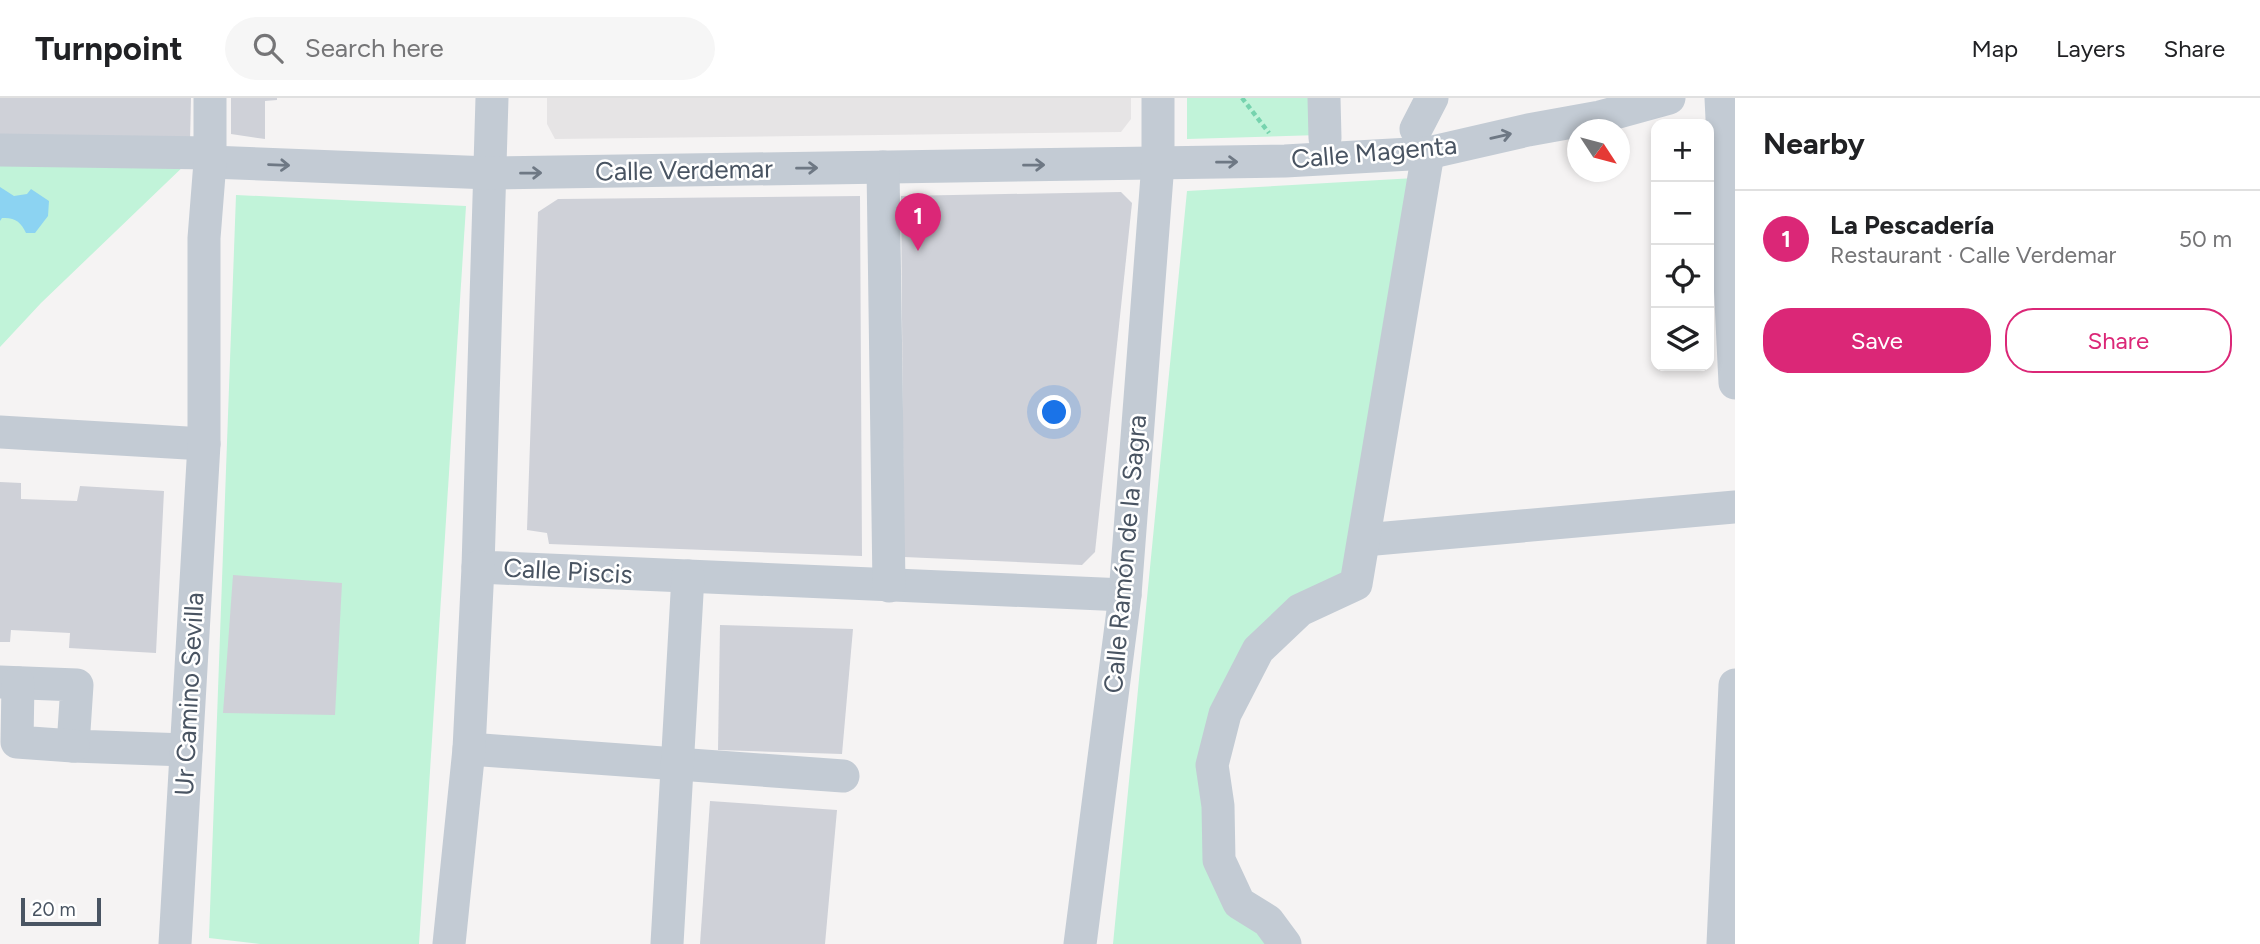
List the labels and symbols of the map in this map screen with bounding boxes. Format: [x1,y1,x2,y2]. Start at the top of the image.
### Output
north arrow [1567,119,1630,182]
street label: Calle Magenta [1290,129,1458,175]
one-way arrow [1489,129,1512,142]
street label: Calle Verdemar [595,152,773,188]
one-way arrow [1215,155,1238,169]
one-way arrow [267,158,290,171]
one-way arrow [1023,158,1046,172]
one-way arrow [795,162,818,175]
one-way arrow [519,166,542,180]
pin: 1 [895,193,941,251]
your location [1037,395,1071,429]
street label: Calle Ramón de la Sagra [1097,413,1153,695]
street label: Calle Piscis [503,552,633,590]
street label: Ur Camino Sevilla [168,591,210,797]
scale bar [21,895,102,927]

